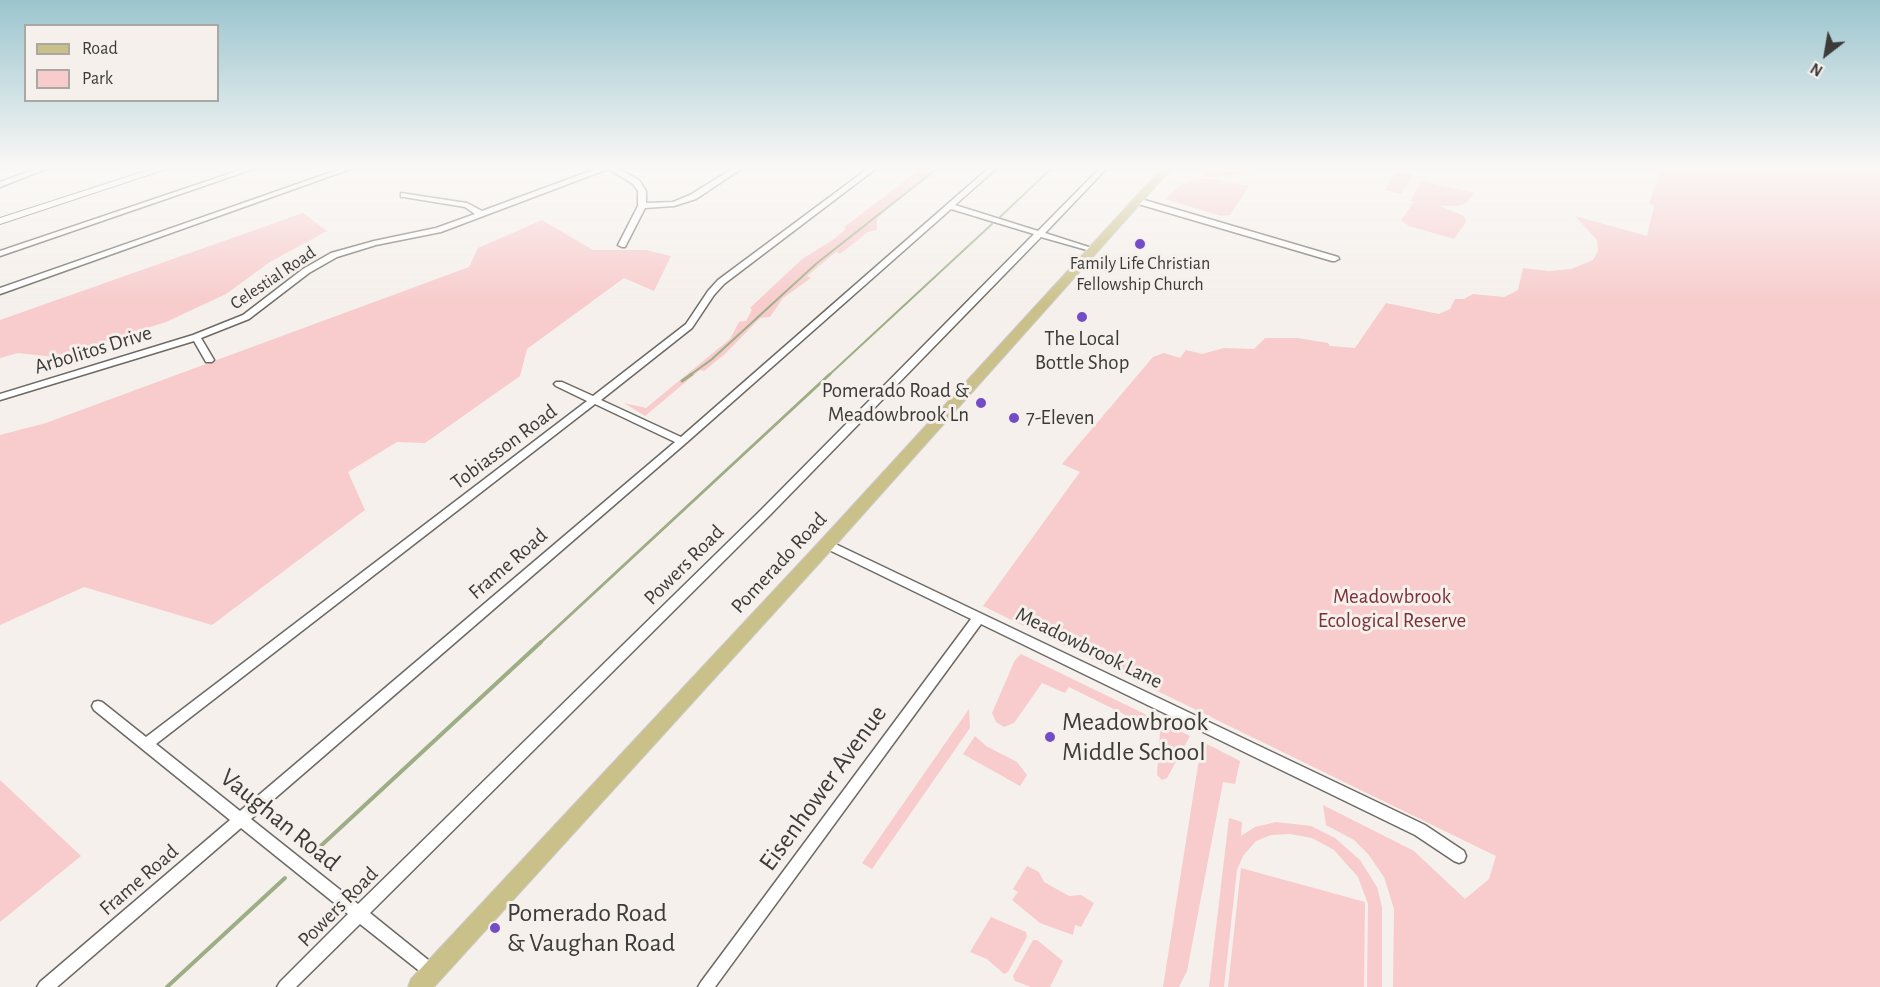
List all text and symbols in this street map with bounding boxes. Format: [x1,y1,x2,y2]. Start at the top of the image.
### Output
legend [24,24,219,102]
north arrow [1796,24,1856,84]
text: Road [82,40,118,58]
text: N [1808,60,1826,79]
text: Park [82,70,113,88]
marker: Family Life Christian Fellowship Church [1133,237,1147,251]
street label: Celestial Road [226,242,320,314]
place label: Family Life Christian Fellowship Church [1070,253,1210,296]
marker: The Local Bottle Shop [1075,310,1089,324]
street label: Arbolitos Drive [31,320,155,380]
place label: The Local Bottle Shop [1035,326,1129,376]
place label: Pomerado Road & Meadowbrook Ln [822,378,969,428]
marker: Pomerado Road & Meadowbrook Ln [974,396,988,410]
street label: Tobiasson Road [446,399,562,495]
place label: 7-Eleven [1026,405,1095,431]
marker: 7-Eleven [1007,411,1021,425]
street label: Pomerado Road [726,507,832,619]
street label: Powers Road [639,520,729,610]
street label: Frame Road [463,523,553,605]
park label: Meadowbrook Ecological Reserve [1318,584,1466,634]
street label: Meadowbrook Lane [1011,602,1167,694]
street label: Eisenhower Avenue [752,699,894,877]
place label: Meadowbrook Middle School [1062,706,1208,768]
marker: Meadowbrook Middle School [1043,730,1057,744]
street label: Vaughan Road [213,762,347,878]
street label: Frame Road [94,839,184,921]
street label: Powers Road [293,862,383,952]
place label: Pomerado Road & Vaughan Road [507,897,675,958]
marker: Pomerado Road & Vaughan Road [488,921,502,935]

